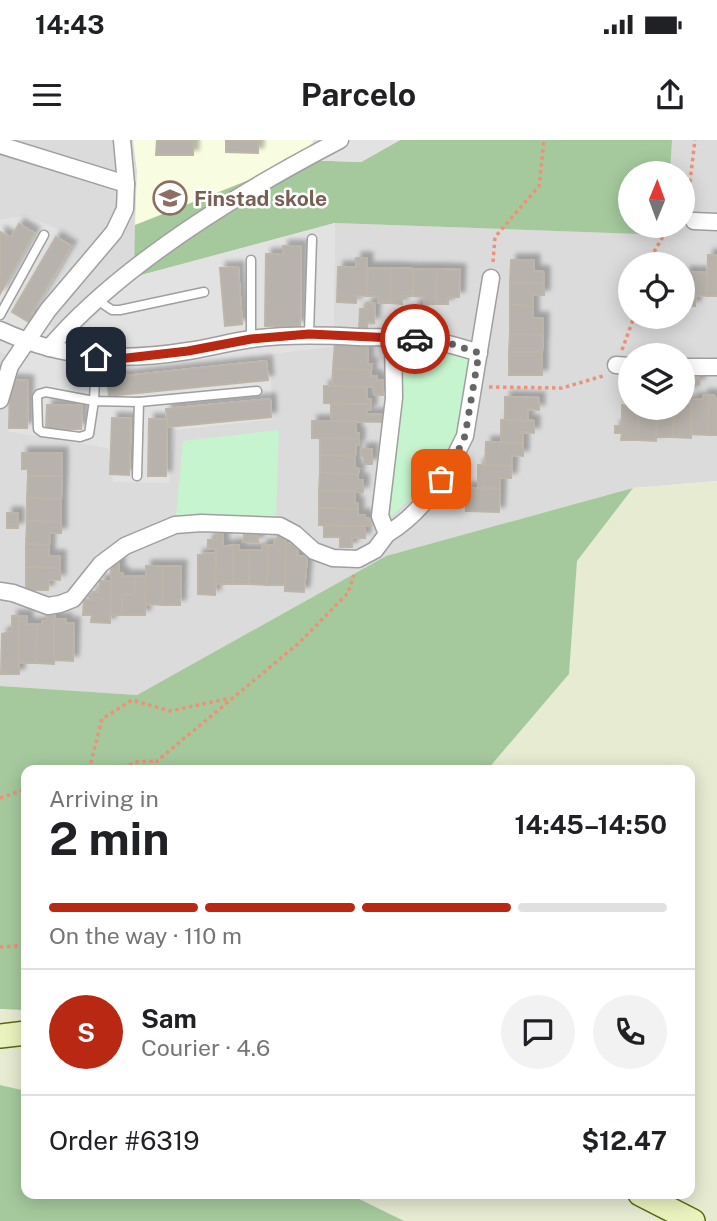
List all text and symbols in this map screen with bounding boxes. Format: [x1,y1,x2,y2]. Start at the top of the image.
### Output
text: 14:43 [35,9,104,40]
icon: menu [28,76,66,114]
text: Parcelo [301,76,416,113]
icon: share [651,76,689,114]
north arrow [618,161,695,238]
map controls [618,161,695,420]
school or university icon: Finstad skole [151,179,189,217]
place label: Finstad skole [194,186,327,211]
button: locate [618,252,695,329]
courier [380,304,450,374]
icon: car [396,320,434,358]
pin [66,327,126,387]
icon: home [77,338,115,376]
button: layers [618,343,695,420]
pin [411,449,471,509]
icon: bag [422,460,460,498]
text: Arriving in [49,785,159,812]
text: 14:45–14:50 [514,809,667,840]
text: 2 min [49,811,169,865]
text: On the way · 110 m [49,922,242,949]
button: chat [501,995,575,1069]
button: phone [593,995,667,1069]
text: Sam [141,1003,197,1034]
text: S [77,1017,95,1048]
text: Courier · 4.6 [141,1034,270,1061]
text: Order #6319 [49,1125,199,1156]
text: $12.47 [581,1125,667,1156]

